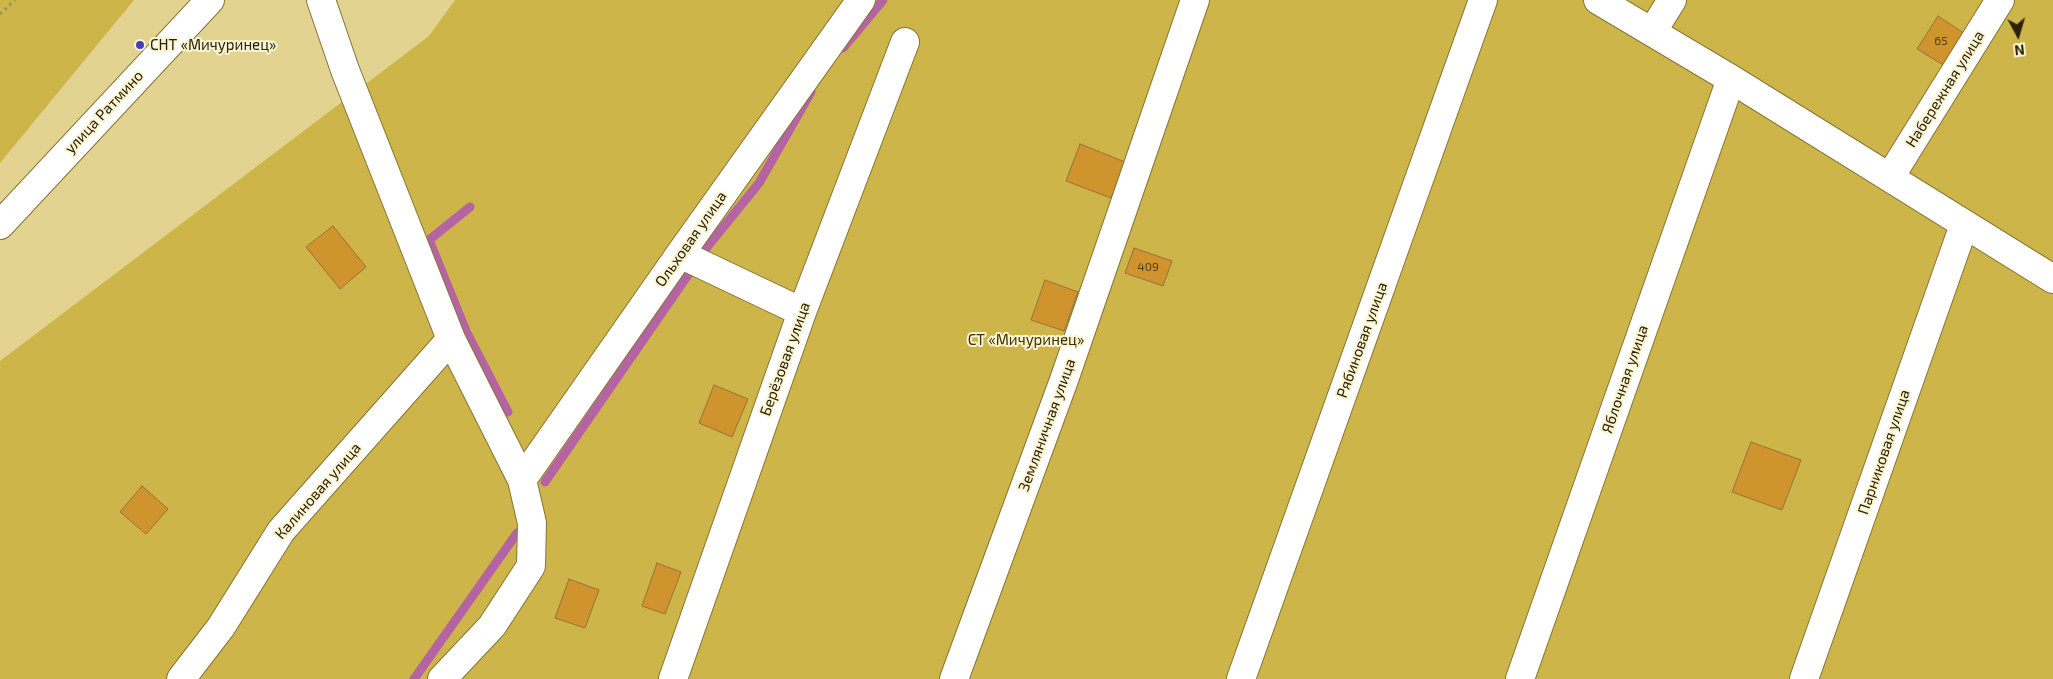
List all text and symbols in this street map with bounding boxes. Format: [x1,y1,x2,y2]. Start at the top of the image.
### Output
north arrow [1993,10,2043,60]
street label: Набережная улица [1902,27,1988,151]
house number: 65 [1934,34,1948,48]
place label: СНТ «Мичуринец» [150,36,276,54]
marker: СНТ «Мичуринец» [134,39,146,51]
text: N [2014,41,2026,59]
street label: улица Ратмино [61,67,147,157]
street label: Ольховая улица [651,188,731,290]
house number: 409 [1137,260,1159,274]
street label: Рябиновая улица [1333,280,1391,400]
street label: Берёзовая улица [756,300,814,418]
street label: Яблочная улица [1598,323,1652,435]
park label: СТ «Мичуринец» [968,331,1084,349]
street label: Земляничная улица [1015,356,1079,494]
street label: Парниковая улица [1854,387,1914,517]
street label: Калиновая улица [271,439,365,543]

